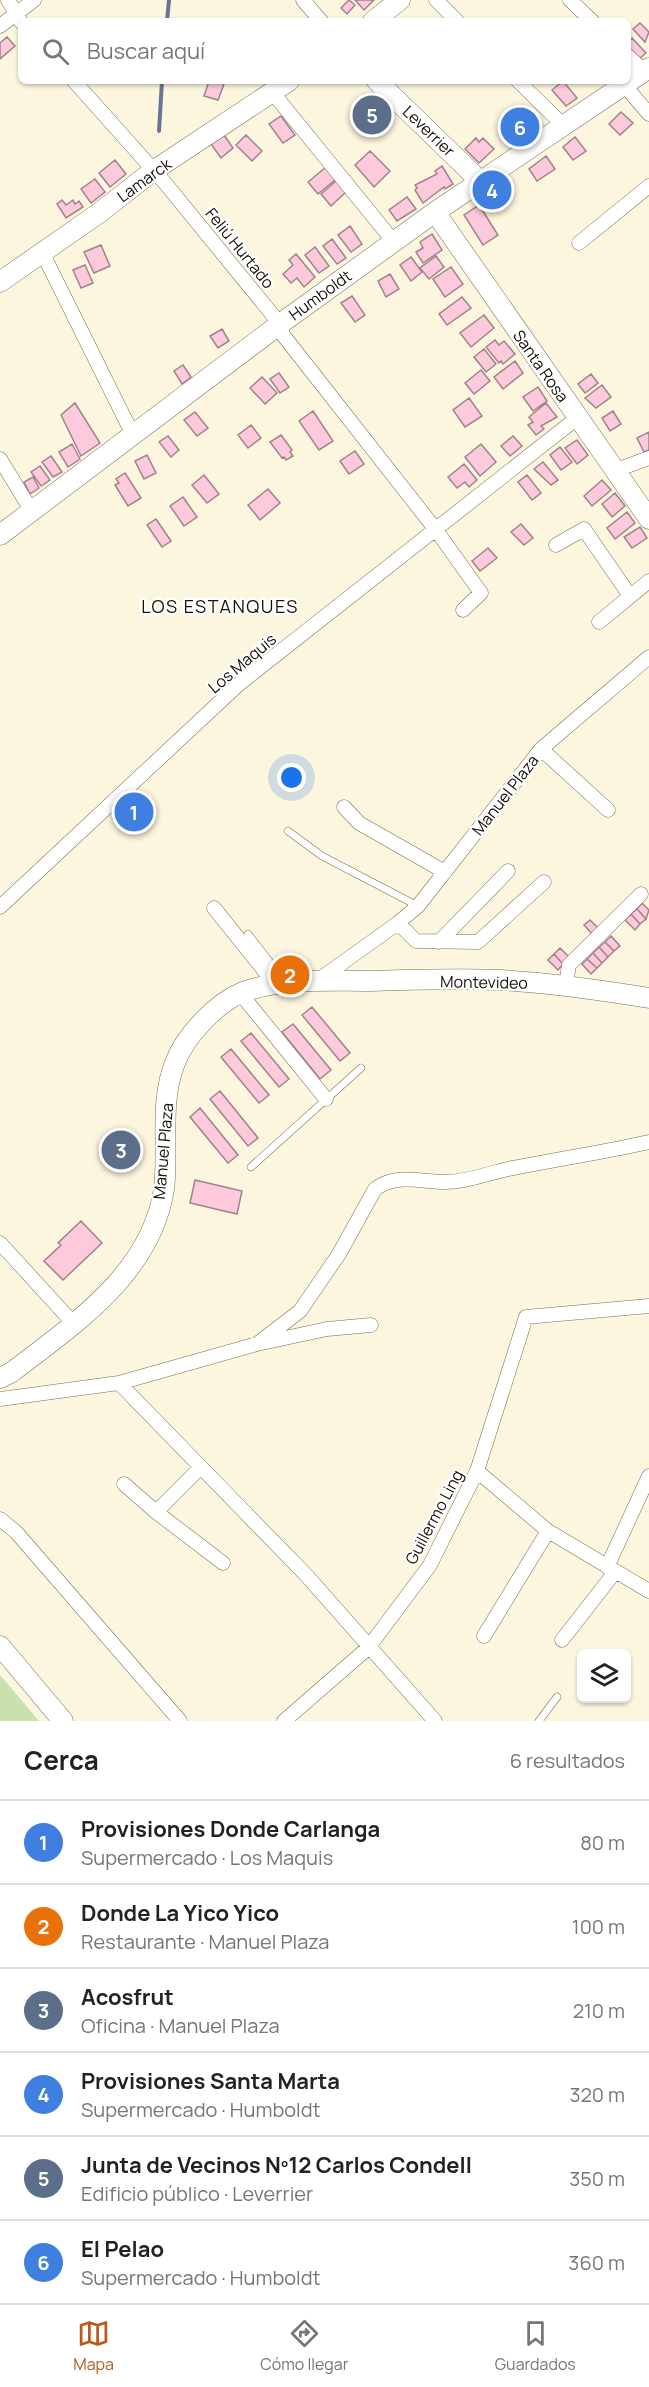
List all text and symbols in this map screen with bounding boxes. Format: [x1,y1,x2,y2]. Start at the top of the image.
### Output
search box [18,18,631,84]
icon: search [39,35,72,68]
text: Buscar aquí [87,36,205,66]
pin: 5 [352,92,392,138]
street label: Leverrier [398,101,460,162]
pin: 6 [500,104,540,150]
street label: Lamarck [112,152,176,207]
pin: 4 [472,168,512,213]
street label: Feliú Hurtado [201,203,279,293]
street label: Humboldt [284,265,356,325]
street label: Santa Rosa [508,325,574,407]
district label: LOS ESTANQUES [141,594,299,618]
street label: Los Maquis [203,628,281,698]
street label: Manuel Plaza [467,750,543,840]
your location [277,763,306,792]
pin: 1 [114,790,154,834]
pin: 2 [270,952,310,998]
street label: Montevideo [440,970,528,994]
street label: Manuel Plaza [148,1102,178,1200]
pin: 3 [102,1128,140,1172]
street label: Guillermo Ling [400,1466,468,1568]
map controls [577,1649,631,1703]
button: layers [577,1649,631,1703]
text: Cerca [24,1742,99,1778]
text: 6 resultados [510,1747,625,1774]
text: Provisiones Donde Carlanga [81,1814,380,1844]
text: 1 [39,1829,48,1856]
text: 80 m [580,1829,625,1856]
text: Supermercado · Los Maquis [81,1844,333,1871]
text: Donde La Yico Yico [81,1898,279,1928]
text: 2 [38,1913,49,1940]
text: 100 m [572,1913,625,1940]
text: Restaurante · Manuel Plaza [81,1928,329,1955]
text: Acosfrut [81,1982,174,2012]
text: 3 [38,1997,49,2024]
text: 210 m [573,1997,625,2024]
text: Oficina · Manuel Plaza [81,2012,280,2039]
text: Provisiones Santa Marta [81,2066,340,2096]
text: 4 [37,2081,50,2108]
text: 320 m [569,2081,625,2108]
text: Supermercado · Humboldt [81,2096,321,2123]
text: Junta de Vecinos Nº12 Carlos Condell [81,2150,472,2180]
text: 5 [38,2165,49,2192]
text: 350 m [569,2165,625,2192]
text: Edificio público · Leverrier [81,2180,313,2207]
text: El Pelao [81,2234,164,2264]
text: 6 [37,2249,50,2276]
text: 360 m [568,2249,625,2276]
text: Supermercado · Humboldt [81,2264,321,2291]
tab: Mapa [73,2317,114,2375]
tab: Cómo llegar [260,2317,348,2375]
tab: Guardados [495,2317,576,2375]

